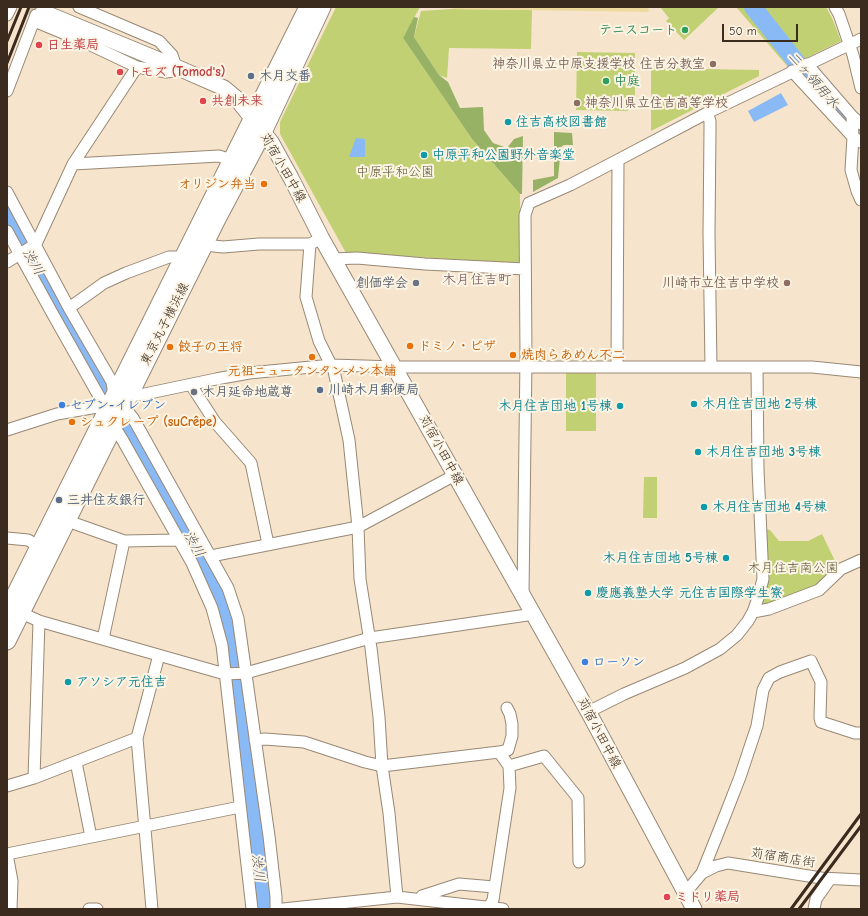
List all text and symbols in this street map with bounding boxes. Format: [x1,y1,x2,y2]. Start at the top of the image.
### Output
scale bar [724,16,800,42]
place label: テニスコート [599,22,677,38]
text: 50 m [729,24,757,38]
marker: テニスコート [680,25,690,35]
place label: 日生薬局 [47,37,99,53]
marker: 日生薬局 [34,40,44,50]
water label: 二ヶ領用水 [784,48,842,112]
place label: 神奈川県立中原支援学校 住吉分教室 [492,56,705,72]
marker: 神奈川県立中原支援学校 住吉分教室 [708,59,718,69]
place label: トモズ (Tomod's) [128,64,225,80]
marker: トモズ (Tomod's) [115,67,125,77]
place label: 木月交番 [259,68,311,84]
marker: 木月交番 [246,71,256,81]
place label: 中庭 [614,73,640,89]
marker: 中庭 [601,76,611,86]
place label: 共創未来 [211,93,263,109]
place label: 神奈川県立住吉高等学校 [585,95,728,111]
marker: 共創未来 [198,96,208,106]
marker: 神奈川県立住吉高等学校 [572,98,582,108]
place label: 住吉高校図書館 [516,114,607,130]
marker: 住吉高校図書館 [503,117,513,127]
street label: 苅宿小田中線 [257,130,309,206]
place label: 中原平和公園野外音楽堂 [432,147,575,163]
marker: 中原平和公園野外音楽堂 [419,150,429,160]
park label: 中原平和公園 [356,164,434,180]
place label: オリジン弁当 [178,176,256,192]
marker: オリジン弁当 [259,179,269,189]
water label: 渋川 [19,246,47,278]
district label: 木月住吉町 [442,272,512,288]
place label: 創価学会 [356,275,408,291]
place label: 川崎市立住吉中学校 [662,275,779,291]
marker: 創価学会 [411,278,421,288]
marker: 川崎市立住吉中学校 [782,278,792,288]
street label: 東京丸子横浜線 [137,280,193,368]
place label: ドミノ・ピザ [418,338,496,354]
place label: 餃子の王将 [178,339,243,355]
marker: ドミノ・ピザ [405,341,415,351]
marker: 餃子の王将 [165,342,175,352]
place label: 焼肉らあめん不二 [521,347,625,363]
marker: 焼肉らあめん不二 [508,350,518,360]
marker: 元祖ニュータンタンメン本舗 [307,352,317,362]
place label: 元祖ニュータンタンメン本舗 [228,363,396,379]
place label: 川崎木月郵便局 [328,382,419,398]
place label: 木月延命地蔵尊 [202,384,293,400]
marker: 川崎木月郵便局 [315,385,325,395]
marker: 木月延命地蔵尊 [189,387,199,397]
place label: 木月住吉団地 2号棟 [702,396,817,412]
place label: セブン-イレブン [70,397,166,413]
place label: 木月住吉団地 1号棟 [498,398,612,414]
marker: 木月住吉団地 2号棟 [689,399,699,409]
marker: セブン-イレブン [57,400,67,410]
marker: 木月住吉団地 1号棟 [615,401,625,411]
street label: 苅宿小田中線 [415,412,467,488]
place label: シュクレープ (suCrêpe) [80,414,217,430]
marker: シュクレープ (suCrêpe) [67,417,77,427]
place label: 木月住吉団地 3号棟 [706,444,821,460]
marker: 木月住吉団地 3号棟 [693,447,703,457]
place label: 三井住友銀行 [67,492,145,508]
marker: 三井住友銀行 [54,495,64,505]
place label: 木月住吉団地 4号棟 [712,499,827,515]
marker: 木月住吉団地 4号棟 [699,502,709,512]
water label: 渋川 [180,528,208,560]
place label: 木月住吉団地 5号棟 [602,550,718,566]
marker: 木月住吉団地 5号棟 [721,553,731,563]
park label: 木月住吉南公園 [748,560,838,576]
place label: 慶應義塾大学 元住吉国際学生寮 [596,585,783,601]
marker: 慶應義塾大学 元住吉国際学生寮 [583,588,593,598]
place label: ローソン [593,654,645,670]
marker: ローソン [580,657,590,667]
place label: アソシア元住吉 [76,674,167,690]
marker: アソシア元住吉 [63,677,73,687]
street label: 苅宿小田中線 [574,695,624,771]
street label: 苅宿商店街 [750,845,816,871]
water label: 渋川 [248,853,268,883]
place label: ミドリ薬局 [675,889,740,905]
marker: ミドリ薬局 [662,892,672,902]

